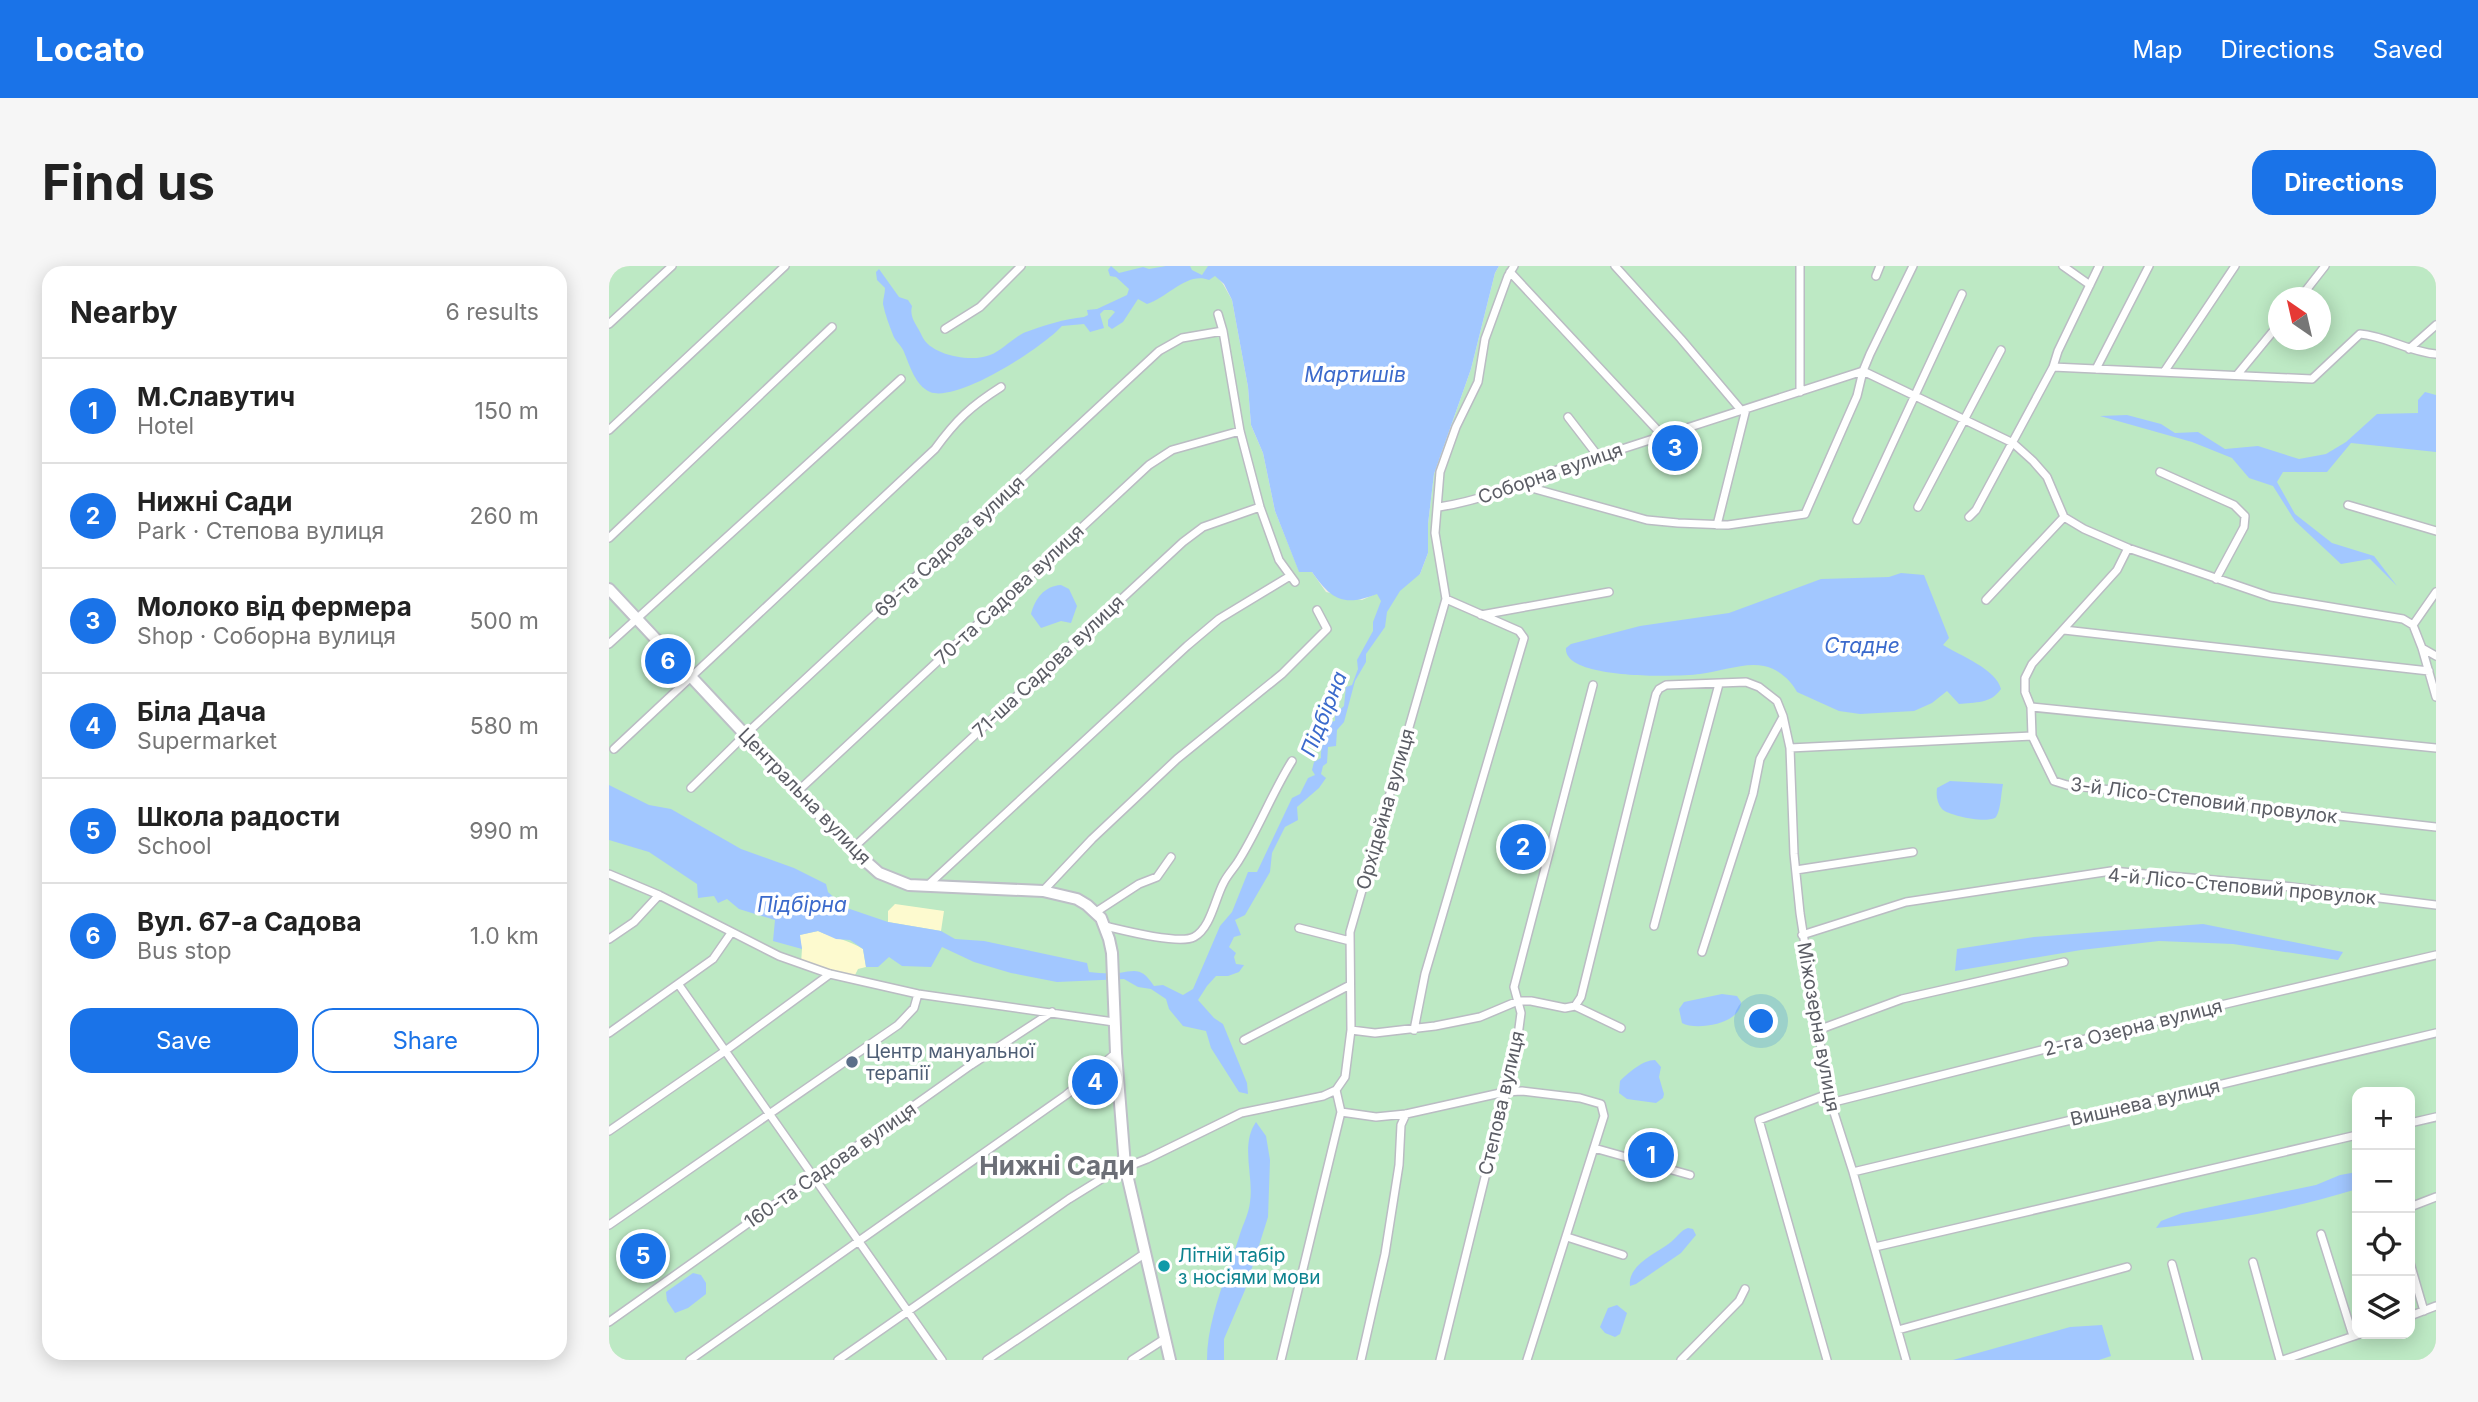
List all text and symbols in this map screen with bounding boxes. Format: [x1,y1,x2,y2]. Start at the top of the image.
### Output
text: Locato [35,29,145,69]
text: Map [2133,35,2182,64]
text: Directions [2220,35,2335,64]
text: Saved [2373,35,2443,64]
button: Directions [2252,150,2436,215]
text: Find us [42,153,215,212]
north arrow [2268,287,2331,350]
text: Nearby [70,294,178,330]
text: 6 results [445,298,539,326]
water label: Мартишів [1304,362,1406,387]
text: М.Славутич [137,381,295,412]
text: 1 [88,397,98,425]
text: 150 m [475,397,539,425]
text: Hotel [137,412,194,440]
pin: 3 [1652,422,1698,474]
street label: Соборна вулиця [1475,438,1625,509]
street label: 69-та Садова вулиця [870,471,1029,622]
text: Нижні Сади [137,486,292,517]
text: 2 [86,502,100,530]
text: 260 m [470,502,539,530]
text: Park · Степова вулиця [137,517,384,545]
street label: 70-та Садова вулиця [930,519,1089,669]
street label: 71-ша Садова вулиця [968,590,1129,742]
text: Молоко від фермера [137,591,412,622]
text: 3 [86,607,100,635]
text: 500 m [469,607,539,635]
text: Shop · Соборна вулиця [137,622,396,650]
water label: Стадне [1824,633,1900,658]
pin: 6 [645,635,691,687]
water label: Підбірна [1295,667,1352,760]
text: Біла Дача [137,696,266,727]
text: 4 [85,712,101,740]
text: 580 m [470,712,539,740]
street label: Центральна вулиця [733,723,876,869]
street label: Орхідейна вулиця [1351,726,1420,892]
text: Supermarket [137,727,277,755]
street label: 3-й Лісо-Степовий провулок [2069,773,2339,828]
text: Школа радости [137,801,340,832]
text: 5 [86,817,100,845]
text: 990 m [469,817,539,845]
pin: 2 [1500,821,1546,873]
text: School [137,832,212,860]
street label: 4-й Лісо-Степовий провулок [2107,863,2378,910]
water label: Підбірна [757,892,847,917]
text: Вул. 67-а Садова [137,906,362,937]
text: 6 [86,922,100,950]
text: 1.0 km [470,922,539,950]
text: Bus stop [137,937,232,965]
street label: Міжозерна вулиця [1792,940,1845,1114]
street label: 2-га Озерна вулиця [2042,994,2225,1061]
your location [1744,1004,1778,1038]
button: Save [70,1008,298,1073]
button: Share [312,1008,539,1073]
street label: Степова вулиця [1474,1029,1529,1178]
place label: Центр мануальної терапії [866,1040,1036,1085]
marker: Центр мануальної терапії [844,1054,860,1070]
pin: 4 [1072,1056,1118,1108]
street label: Вишнева вулиця [2068,1074,2222,1131]
map controls [2352,1087,2415,1339]
button: + [2352,1087,2415,1150]
street label: 160-та Садова вулиця [740,1097,921,1233]
pin: 1 [1628,1129,1674,1181]
district label: Нижні Сади [979,1150,1135,1181]
button: − [2352,1150,2415,1213]
button: locate [2352,1213,2415,1276]
pin: 5 [620,1230,666,1282]
place label: Літній табір з носіями мови [1178,1244,1321,1289]
marker: Літній табір з носіями мови [1156,1258,1172,1274]
button: layers [2352,1276,2415,1339]

